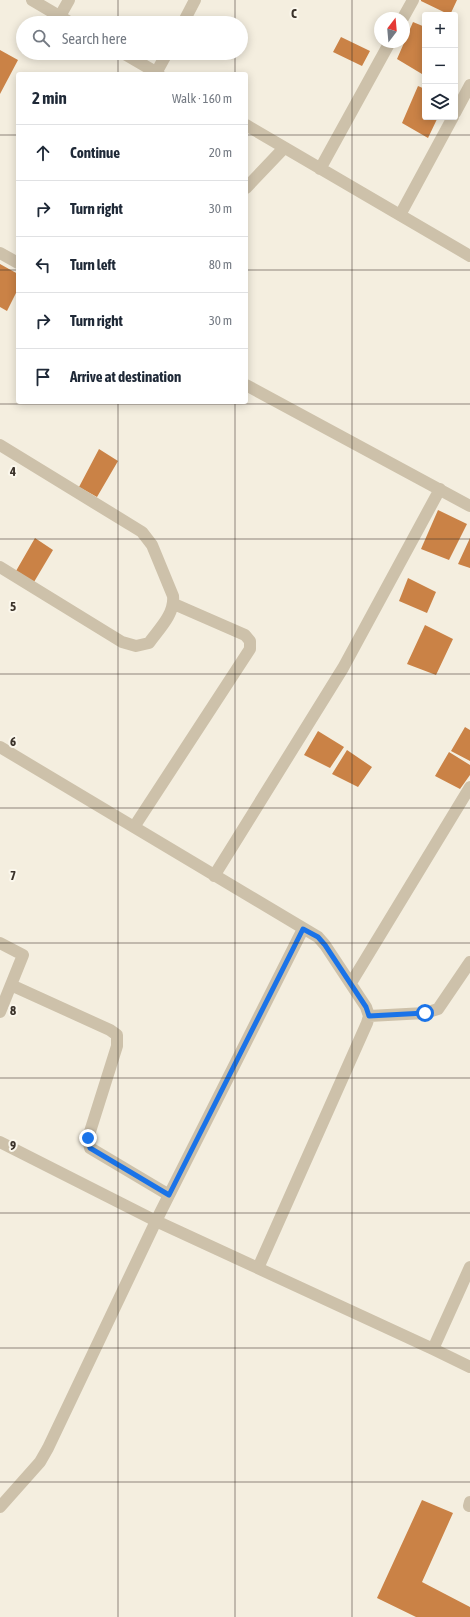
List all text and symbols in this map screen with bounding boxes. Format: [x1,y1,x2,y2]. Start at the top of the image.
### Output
text: C [291,6,297,21]
north arrow [374,12,410,48]
map controls [422,12,458,120]
button: + [422,12,458,48]
search box [16,16,248,60]
icon: search [30,27,52,49]
text: Search here [62,30,127,47]
button: − [422,48,458,84]
button: layers [422,84,458,120]
text: 2 min [32,88,67,108]
text: Walk · 160 m [172,91,232,106]
icon: ahead [32,142,54,164]
text: Continue [70,144,120,161]
text: 20 m [209,145,232,160]
icon: right [32,198,54,220]
text: Turn right [70,200,123,217]
text: 30 m [209,201,232,216]
icon: left [32,254,54,276]
text: Turn left [70,256,116,273]
text: 80 m [209,257,232,272]
icon: right [32,310,54,332]
text: Turn right [70,312,123,329]
text: 30 m [209,313,232,328]
icon: arrive [32,366,54,388]
text: Arrive at destination [70,368,181,385]
text: 4 [9,464,16,479]
text: 5 [10,599,16,614]
text: 6 [10,734,16,749]
text: 7 [10,868,16,883]
text: 8 [10,1003,16,1018]
route start [416,1004,434,1022]
route end [79,1129,97,1147]
text: 9 [10,1138,16,1153]

